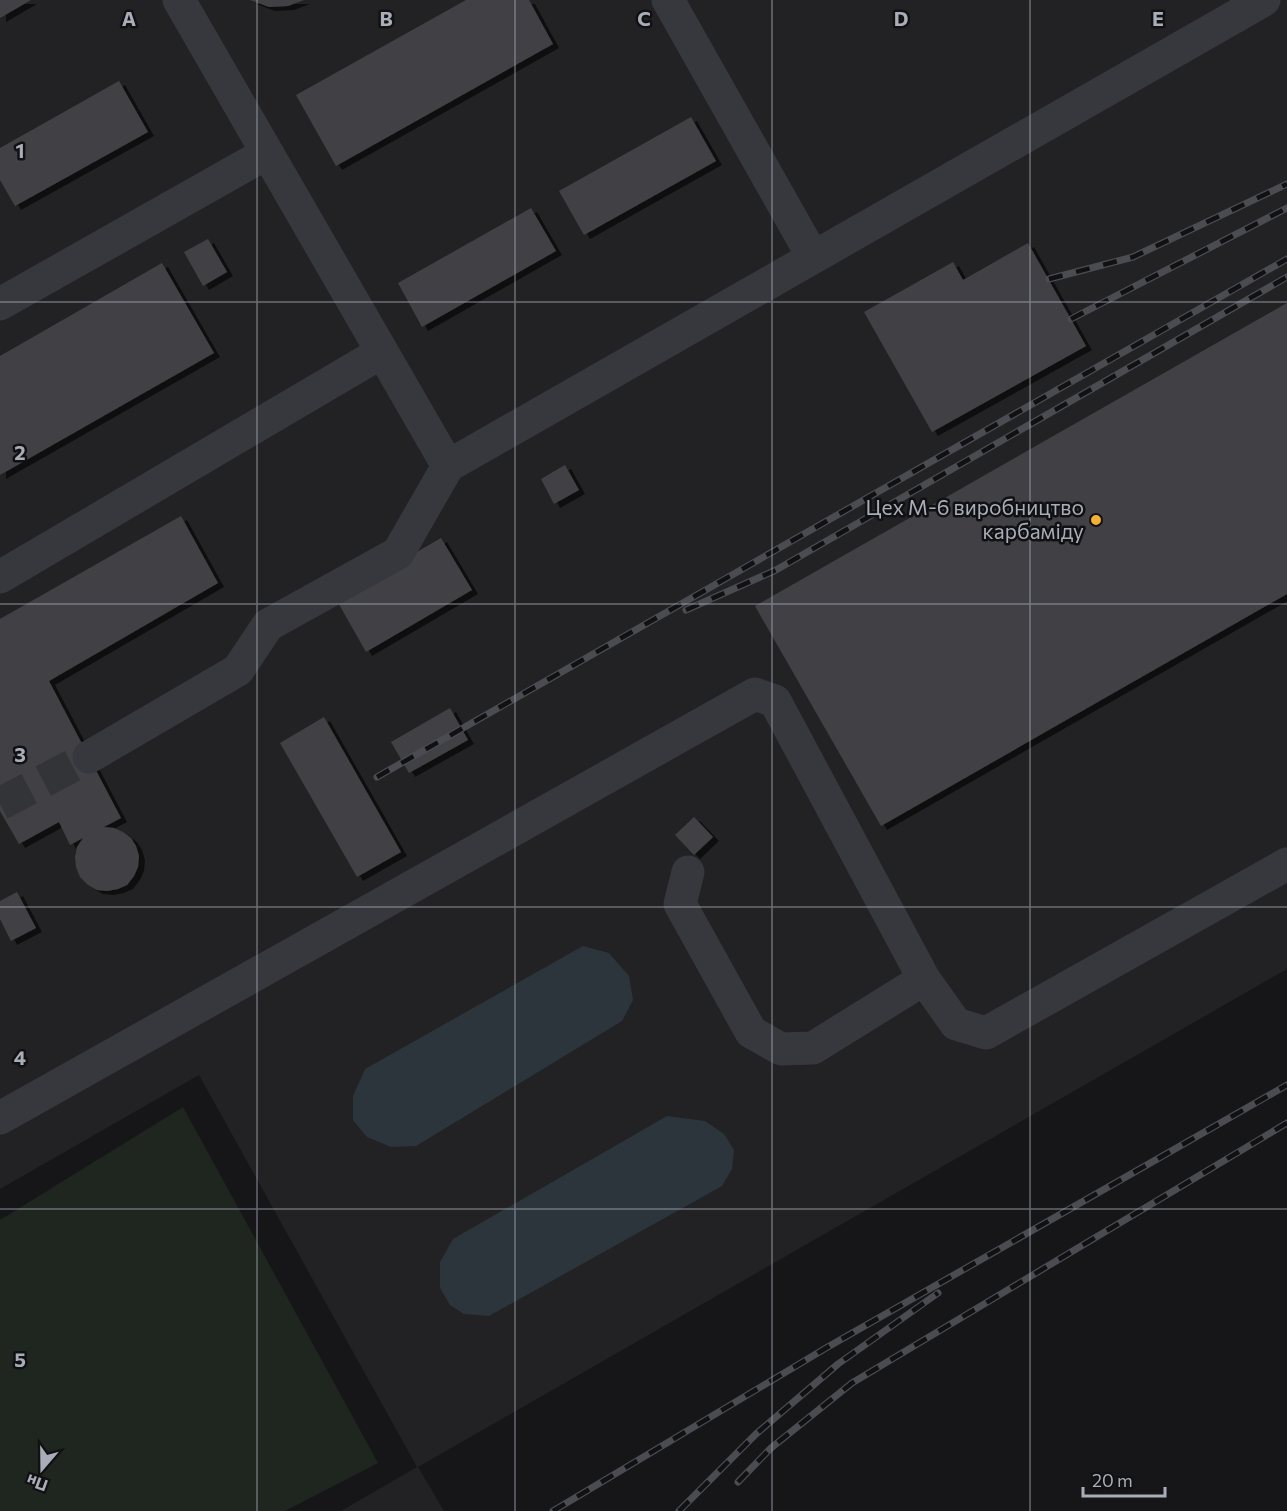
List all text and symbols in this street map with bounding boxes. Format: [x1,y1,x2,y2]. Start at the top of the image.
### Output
text: A [122,6,136,30]
text: B [379,6,393,30]
text: C [637,6,651,30]
text: D [894,6,908,30]
text: E [1152,6,1164,30]
text: 1 [15,138,25,162]
text: 2 [14,440,26,464]
place label: Цех М-6 виробництво карбаміду [866,494,1084,543]
marker: Цех М-6 виробництво карбаміду [1089,513,1103,527]
text: 3 [14,742,26,766]
text: 4 [14,1045,26,1069]
text: 5 [14,1347,26,1371]
north arrow [12,1439,72,1499]
scale bar [1083,1460,1166,1498]
text: 20 m [1092,1469,1133,1491]
text: Пн [23,1471,50,1496]

